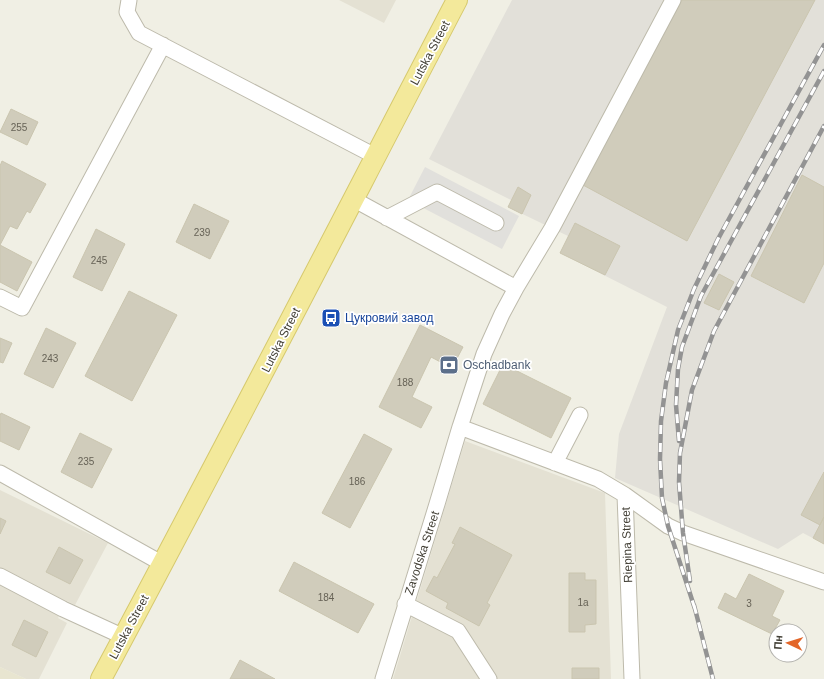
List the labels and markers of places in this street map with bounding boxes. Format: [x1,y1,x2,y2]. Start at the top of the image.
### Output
bus stop icon: Цукровий завод [320,307,342,329]
place label: Цукровий завод [345,311,433,325]
bank icon: Oschadbank [438,354,460,376]
place label: Oschadbank [463,358,531,372]

